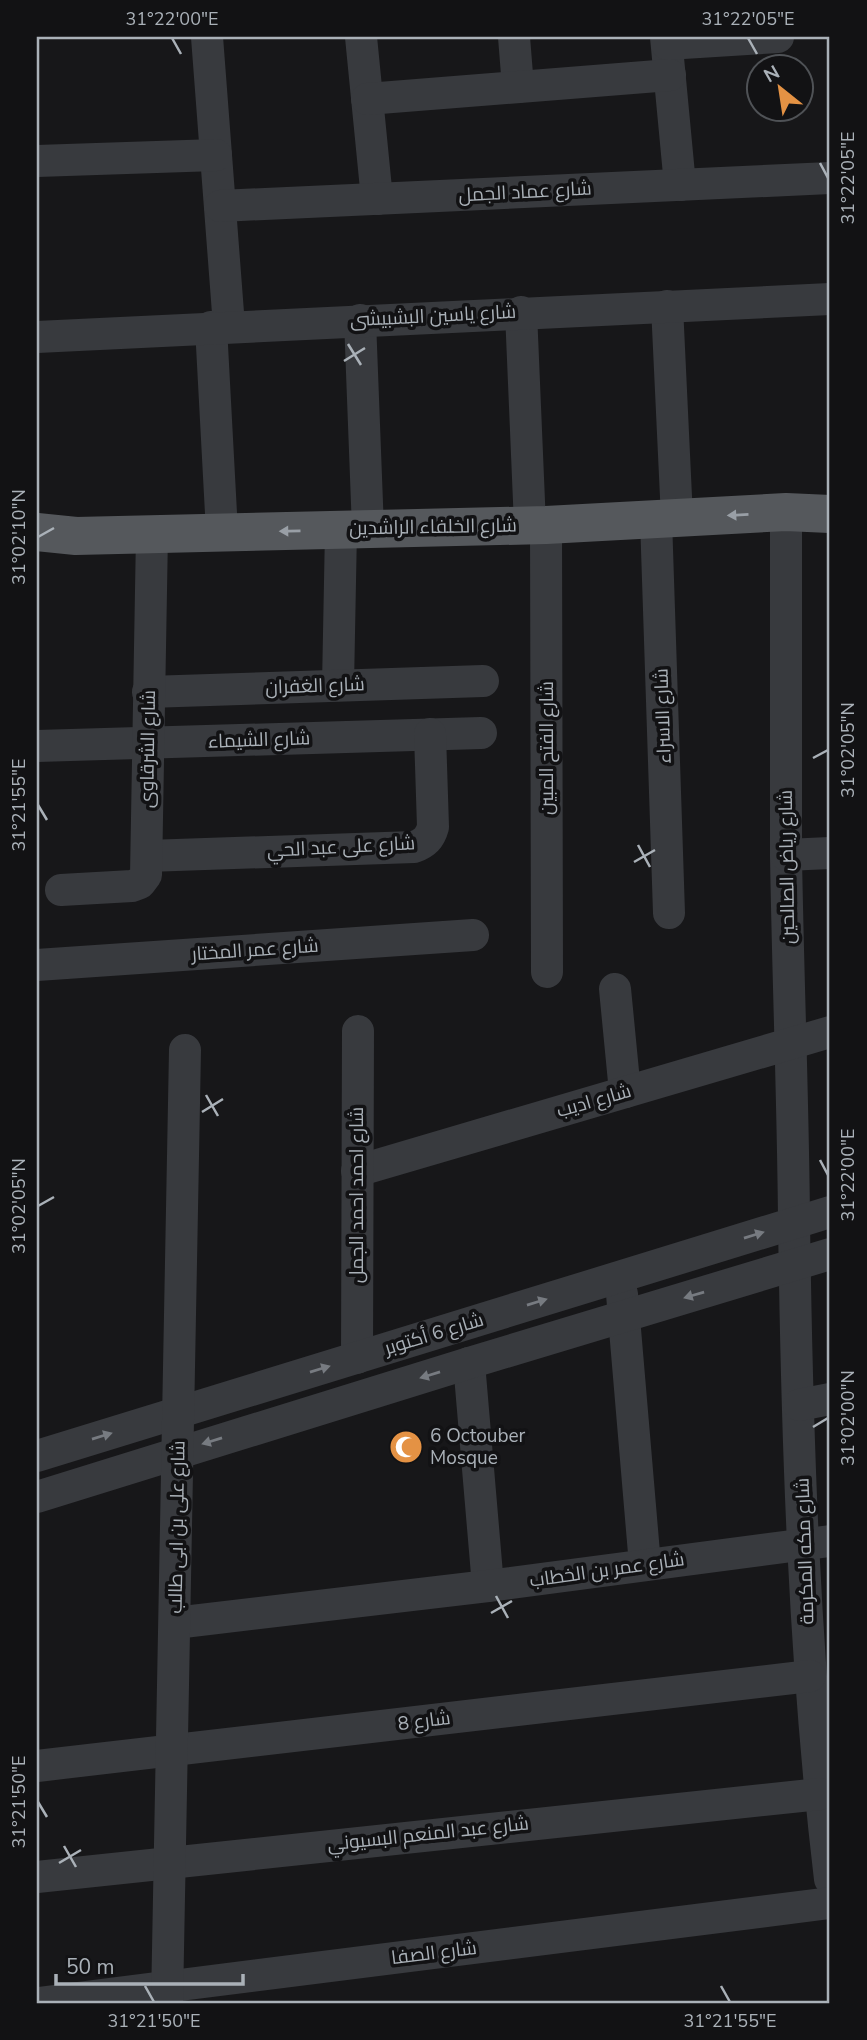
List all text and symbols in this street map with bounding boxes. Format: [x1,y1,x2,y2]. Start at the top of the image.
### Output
text: 31°22'00"E [126,7,219,31]
text: 31°22'05"E [702,7,795,31]
north arrow [744,52,814,122]
text: N [759,59,785,89]
text: 31°22'05"E [836,132,860,225]
street label: شارع عماد الجمل [458,176,592,208]
street label: شارع ياسين البشبيشى [349,299,517,333]
text: 31°02'10"N [7,489,31,585]
one-way arrow [726,510,748,521]
street label: شارع الخلفاء الراشدين [349,513,517,541]
one-way arrow [279,525,301,536]
street label: شارع الاسراء [648,668,678,764]
street label: شارع الغفران [265,671,365,701]
street label: شارع الفتح المبين [534,681,560,815]
street label: شارع الشرقاوى [134,690,162,808]
text: 31°02'05"N [836,702,860,798]
street label: شارع الشيماء [207,725,311,755]
text: 31°21'55"E [7,759,31,852]
street label: شارع رياض الصالحين [773,790,801,944]
street label: شارع على عبد الحي [266,830,416,865]
street label: شارع عمر المختار [190,933,319,967]
street label: شارع اديب [554,1078,634,1124]
street label: شارع احمد احمد الجمل [344,1107,370,1283]
text: 31°22'00"E [836,1129,860,1222]
text: 31°02'05"N [7,1158,31,1254]
one-way arrow [744,1229,765,1239]
one-way arrow [684,1290,705,1300]
one-way arrow [527,1297,548,1307]
street label: شارع 6 أكتوبر [380,1307,487,1362]
one-way arrow [309,1364,330,1374]
one-way arrow [419,1370,440,1380]
text: 31°02'00"N [836,1370,860,1466]
place label: 6 Octouber Mosque [430,1423,526,1471]
mosque icon: 6 Octouber Mosque [387,1428,425,1466]
one-way arrow [92,1430,113,1440]
one-way arrow [201,1437,222,1447]
street label: شارع على بن ابى طالب [162,1440,192,1614]
street label: شارع مكه المكرمة [789,1477,821,1625]
street label: شارع عمر بن الخطاب [528,1546,686,1594]
street label: شارع 8 [396,1705,452,1737]
text: 31°21'50"E [7,1756,31,1849]
street label: شارع عبد المنعم البسيوني [326,1810,530,1859]
street label: شارع الصفا [390,1935,478,1971]
scale bar [56,1942,243,1986]
text: 50 m [66,1953,115,1981]
text: 31°21'50"E [108,2009,201,2033]
text: 31°21'55"E [684,2009,777,2033]

